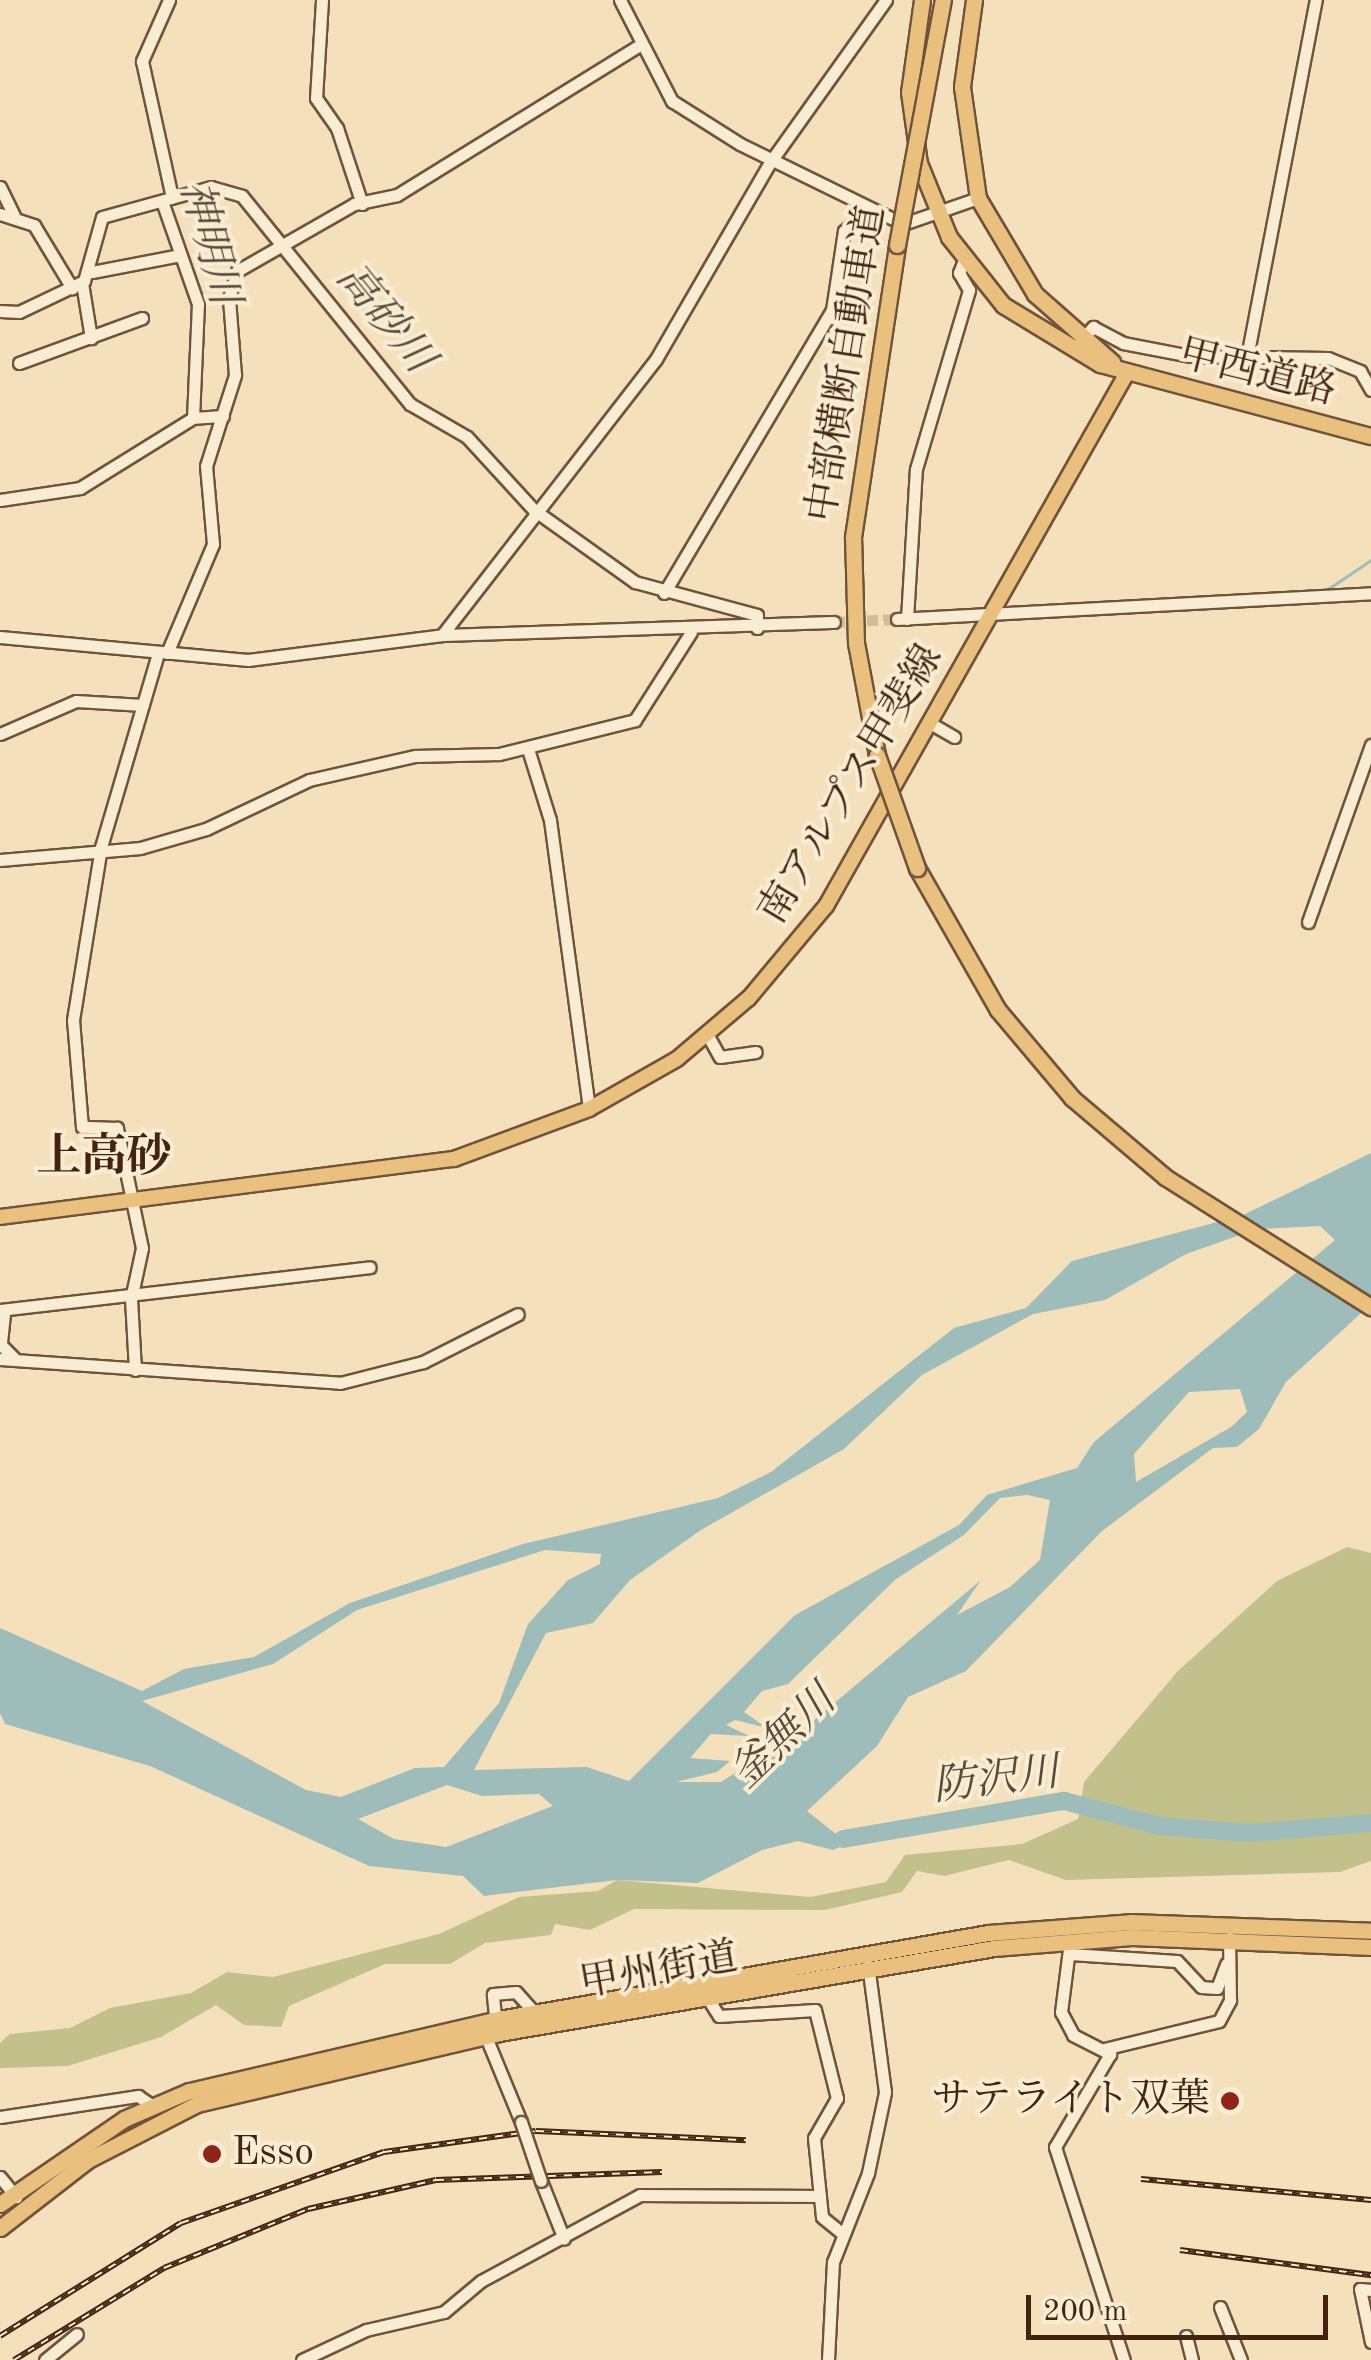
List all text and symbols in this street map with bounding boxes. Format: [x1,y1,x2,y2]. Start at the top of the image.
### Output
water label: 神明川 [167,176,249,310]
street label: 中部横断自動車道 [799,202,897,526]
water label: 高砂川 [325,254,443,384]
street label: 甲西道路 [1174,331,1340,417]
street label: 南アルプス甲斐線 [749,635,955,935]
district label: 上高砂 [37,1132,171,1186]
water label: 釜無川 [721,1676,847,1800]
water label: 防沢川 [930,1748,1062,1814]
street label: 甲州街道 [576,1934,742,2010]
place label: サテライト双葉 [930,2077,1210,2125]
marker: サテライト双葉 [1219,2090,1241,2112]
place label: Esso [232,2130,314,2178]
marker: Esso [201,2143,223,2165]
scale bar [1031,2275,1334,2337]
text: 200 m [1043,2297,1127,2327]

